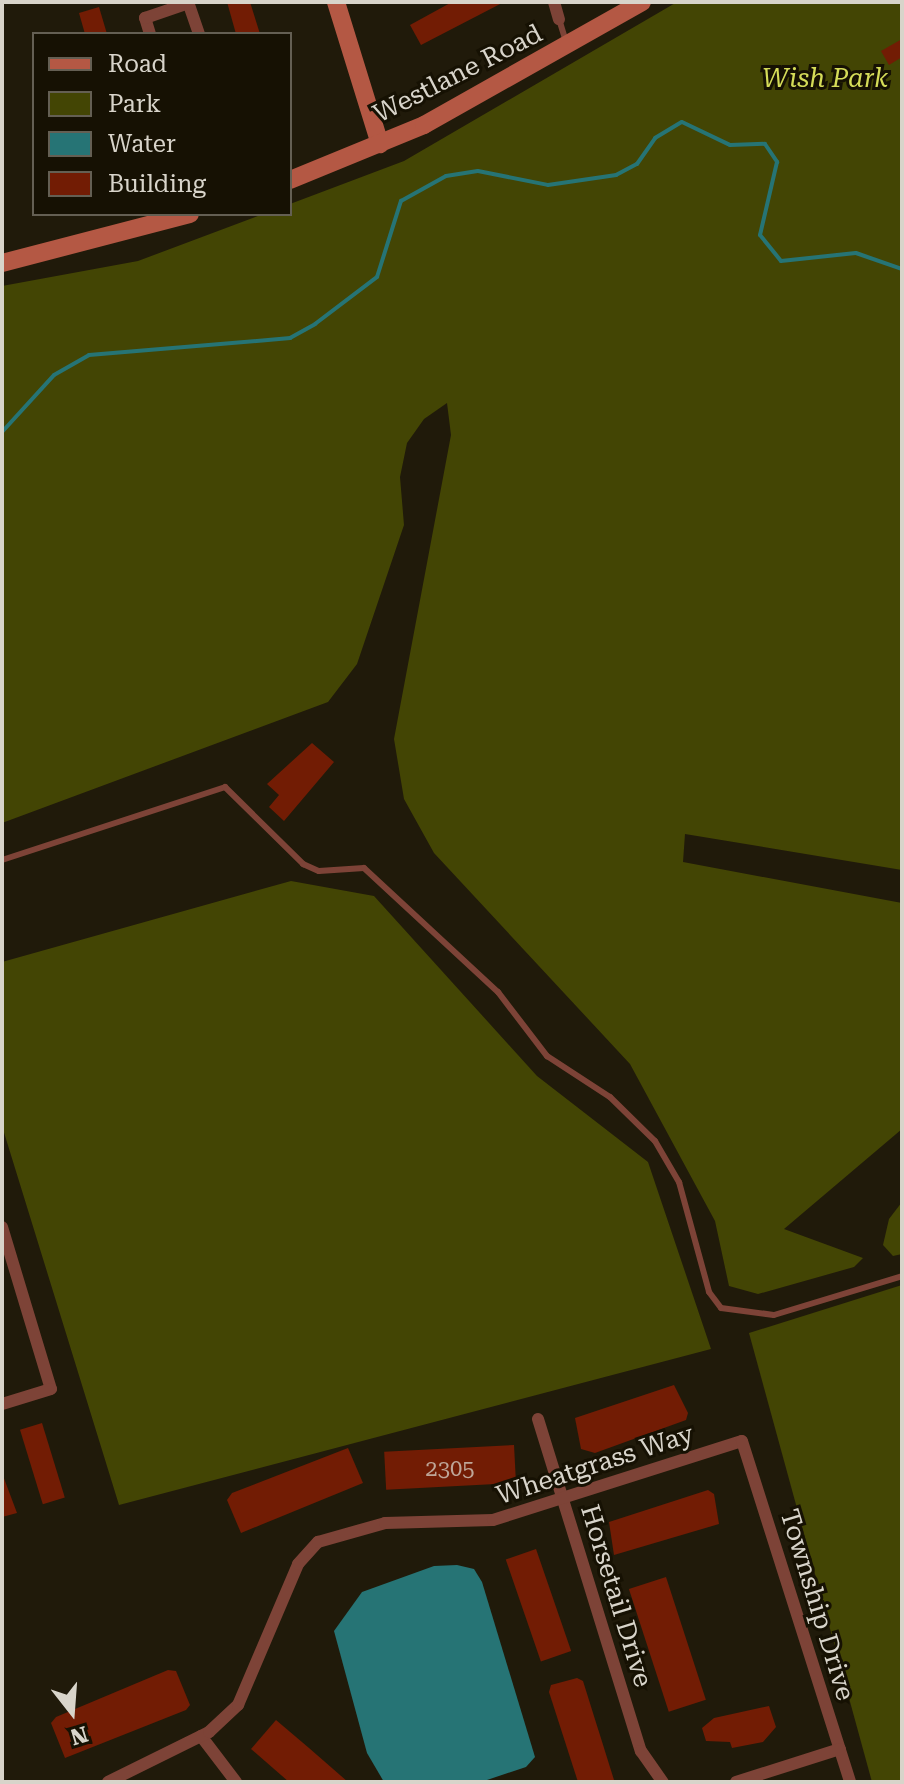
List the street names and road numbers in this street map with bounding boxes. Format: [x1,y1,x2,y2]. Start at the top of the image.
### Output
street label: Westlane Road [368,18,548,130]
street label: Wheatgrass Way [492,1418,698,1512]
street label: Horsetail Drive [573,1501,659,1691]
street label: Township Drive [773,1506,861,1704]

